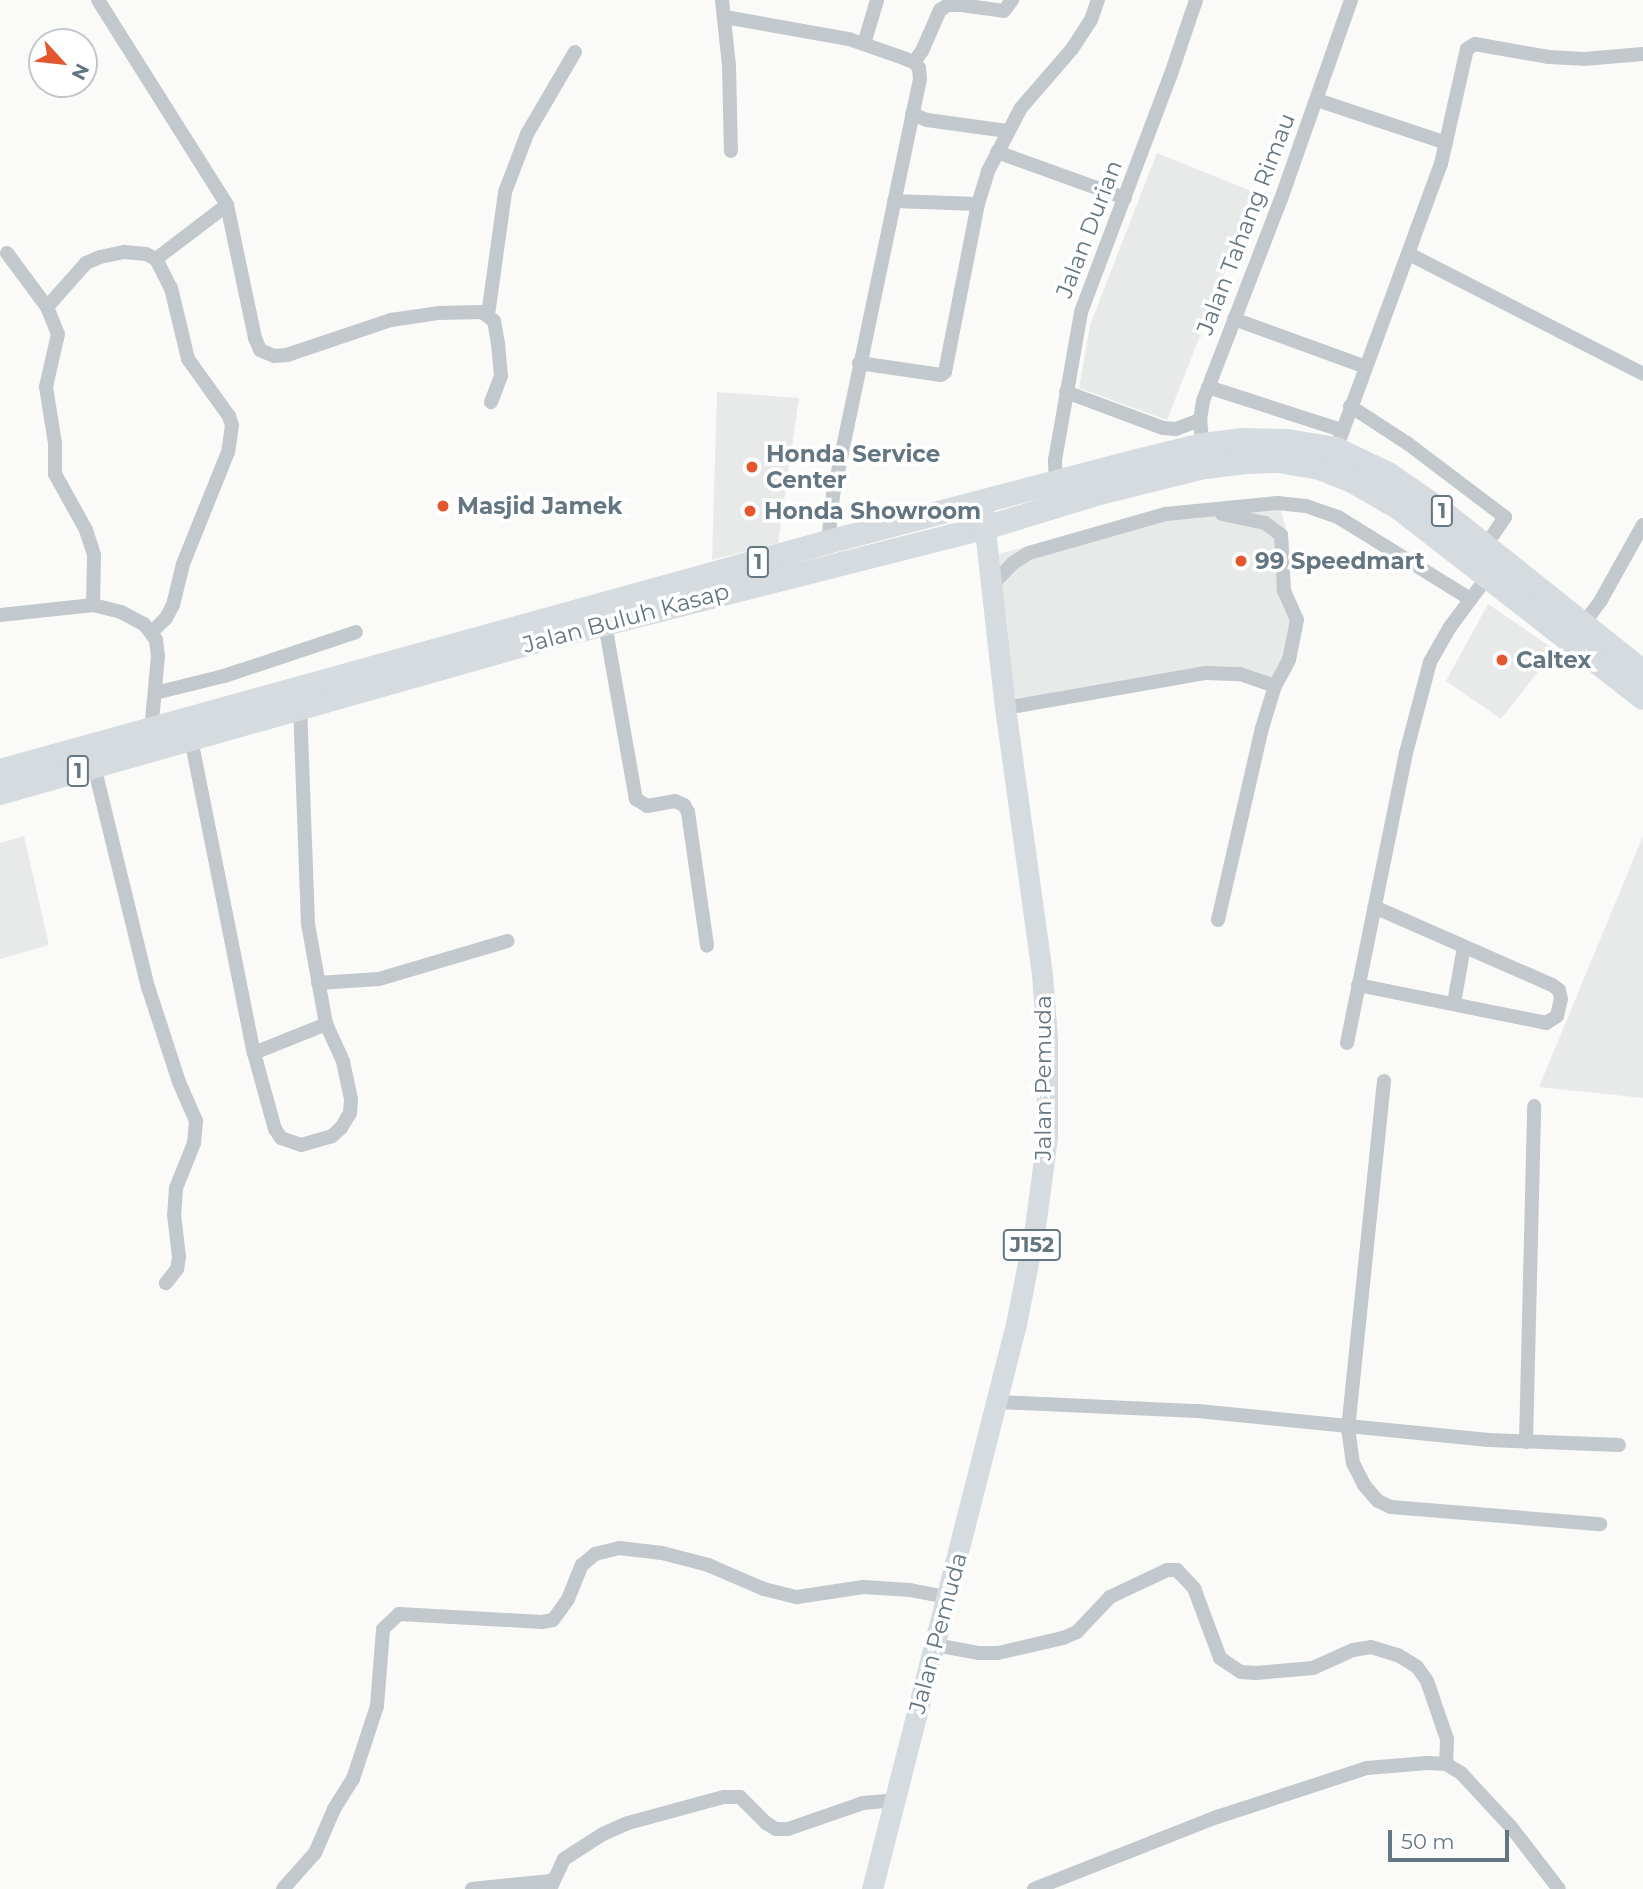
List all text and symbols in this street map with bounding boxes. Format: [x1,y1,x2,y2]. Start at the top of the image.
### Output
north arrow [28,28,98,98]
text: N [67,60,94,84]
street label: Jalan Tahang Rimau [1191,109,1301,339]
street label: Jalan Durian [1050,156,1128,302]
place label: Honda Service Center [766,440,940,494]
marker: Honda Service Center [744,459,760,475]
place label: Masjid Jamek [457,492,622,520]
road number: 1 [1430,494,1454,528]
place label: Honda Showroom [764,497,981,525]
marker: Masjid Jamek [435,498,451,514]
marker: Honda Showroom [742,503,758,519]
road number: 1 [746,544,770,580]
place label: 99 Speedmart [1255,547,1425,575]
marker: 99 Speedmart [1233,553,1249,569]
street label: Jalan Buluh Kasap [520,577,732,659]
place label: Caltex [1516,646,1591,674]
marker: Caltex [1494,652,1510,668]
road number: 1 [66,754,90,788]
street label: Jalan Pemuda [1029,995,1057,1161]
road number: J152 [1002,1228,1062,1262]
street label: Jalan Pemuda [903,1549,973,1717]
scale bar [1391,1815,1512,1859]
text: 50 m [1401,1829,1455,1854]

